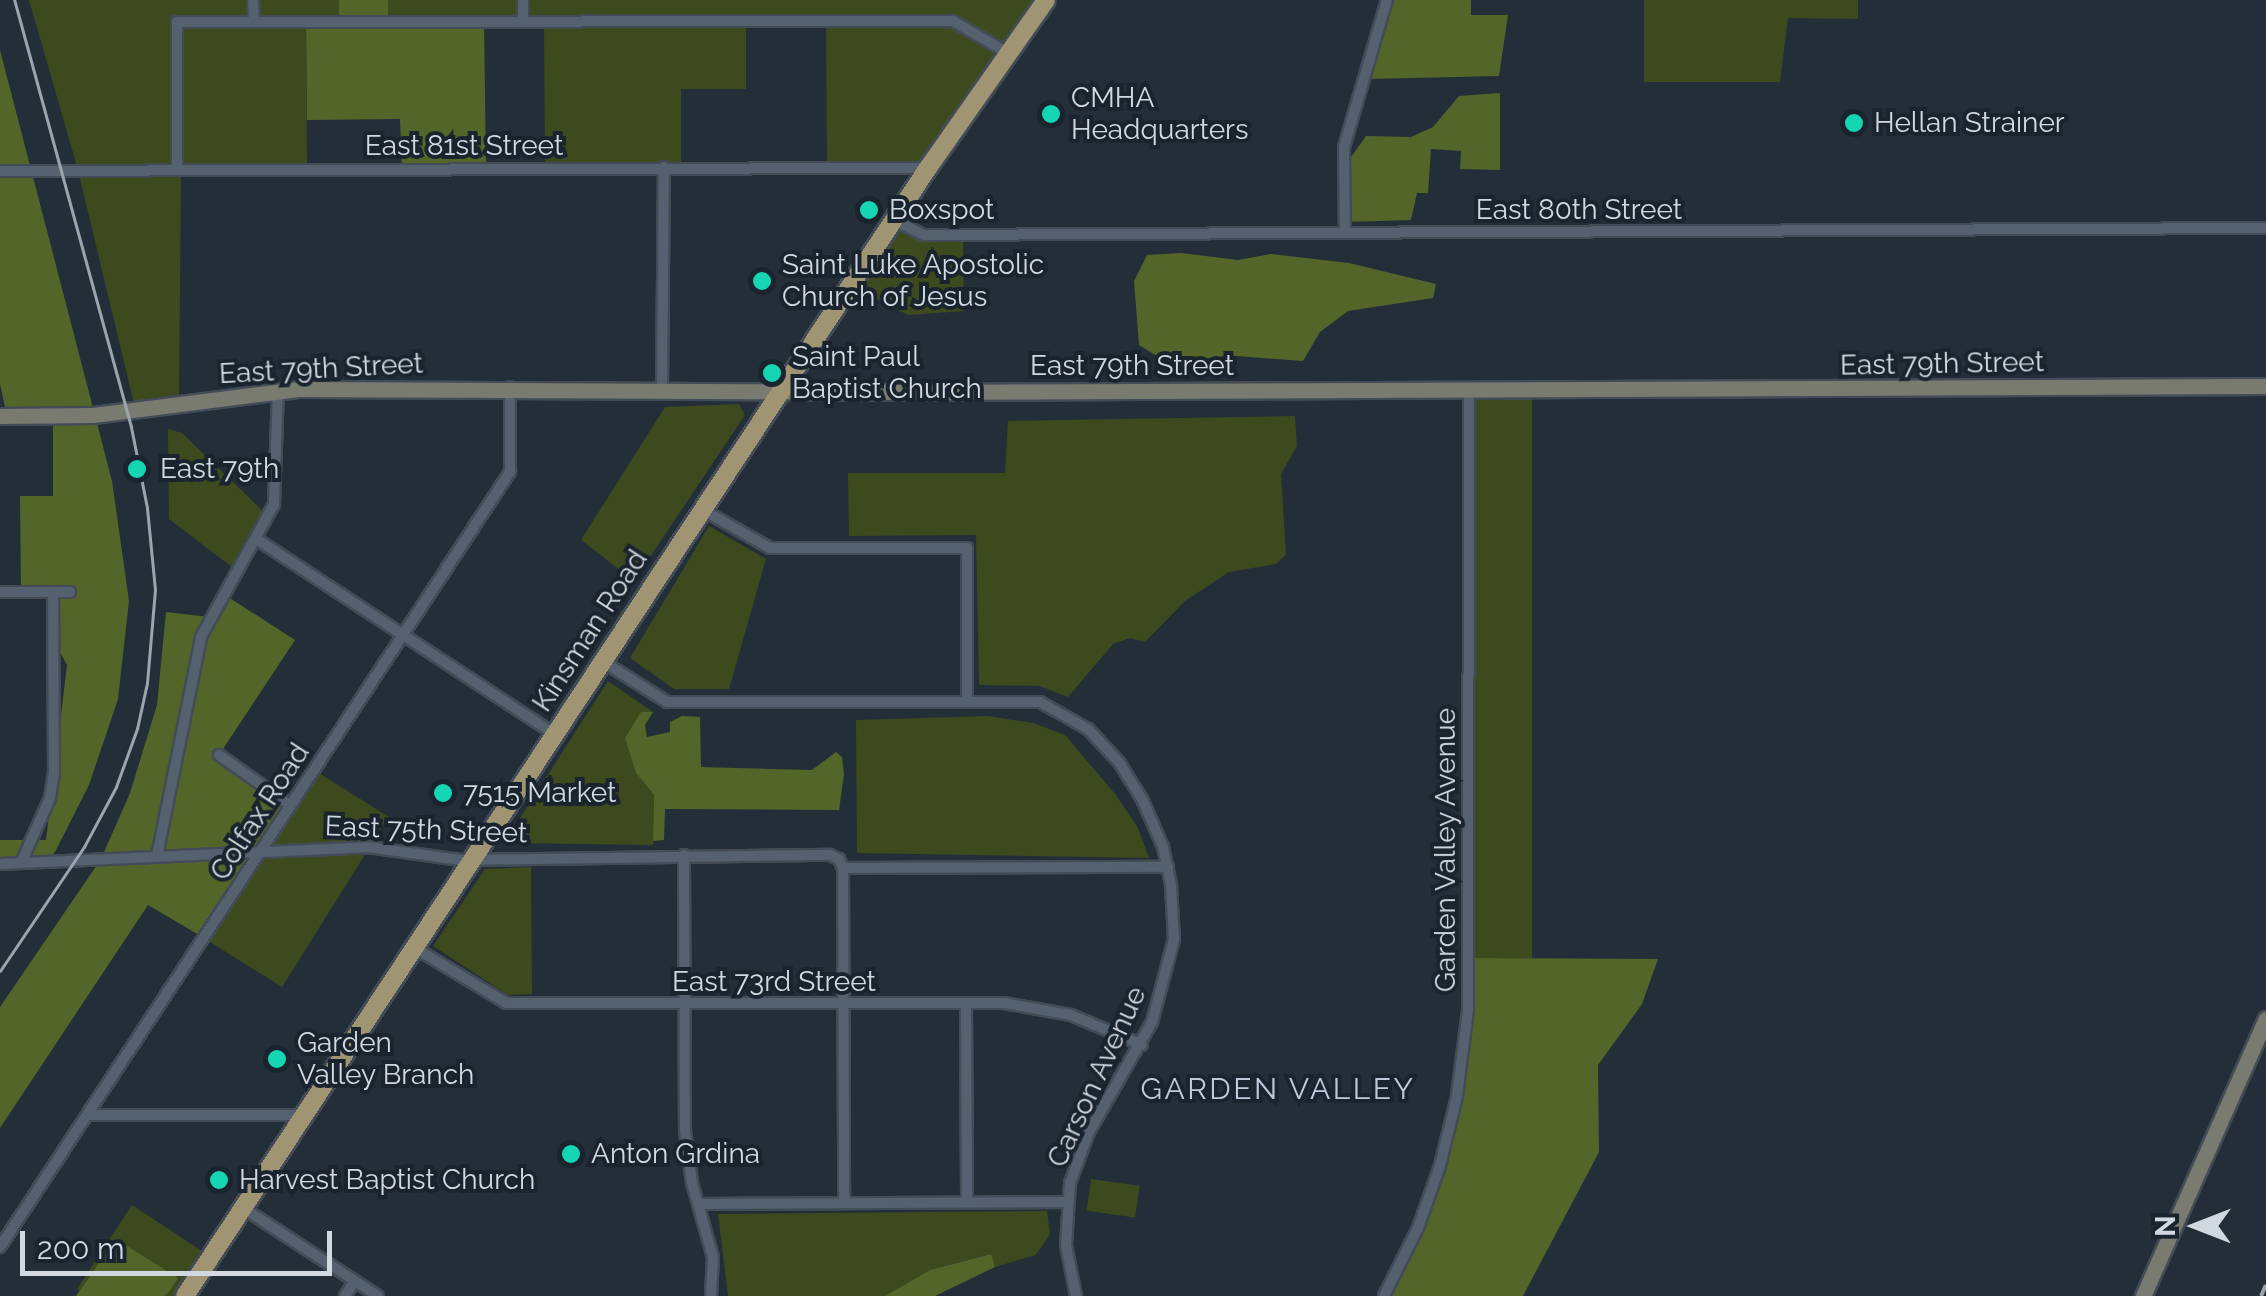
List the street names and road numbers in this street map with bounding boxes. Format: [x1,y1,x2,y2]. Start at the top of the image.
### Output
street label: East 81st Street [365,129,563,163]
street label: East 80th Street [1476,193,1682,227]
street label: East 79th Street [1840,345,2044,383]
street label: East 79th Street [218,347,424,391]
street label: East 79th Street [1030,349,1234,383]
street label: Kinsman Road [525,544,655,718]
street label: Garden Valley Avenue [1429,707,1463,993]
street label: Colfax Road [203,737,317,887]
street label: East 75th Street [324,810,528,850]
street label: East 73rd Street [672,965,876,999]
street label: Carson Avenue [1040,981,1154,1173]

